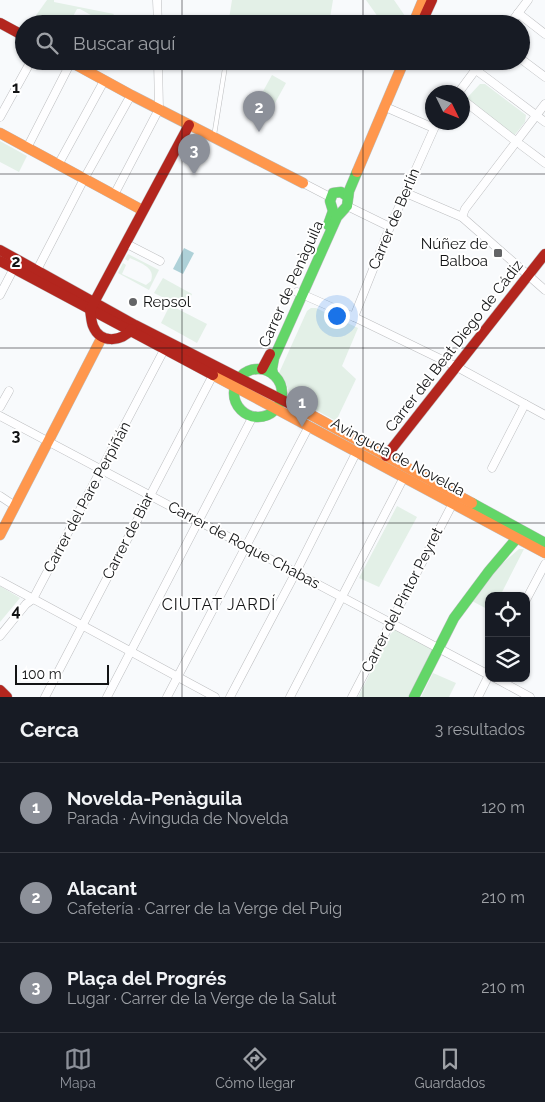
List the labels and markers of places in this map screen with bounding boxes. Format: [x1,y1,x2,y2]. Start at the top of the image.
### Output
pin: 2 [243,91,275,132]
pin: 3 [178,134,210,175]
place label: Núñez de Balboa [421,235,488,270]
marker: Núñez de Balboa [492,247,504,259]
place label: Repsol [143,293,192,311]
marker: Repsol [127,296,139,308]
pin: 1 [286,386,318,427]

